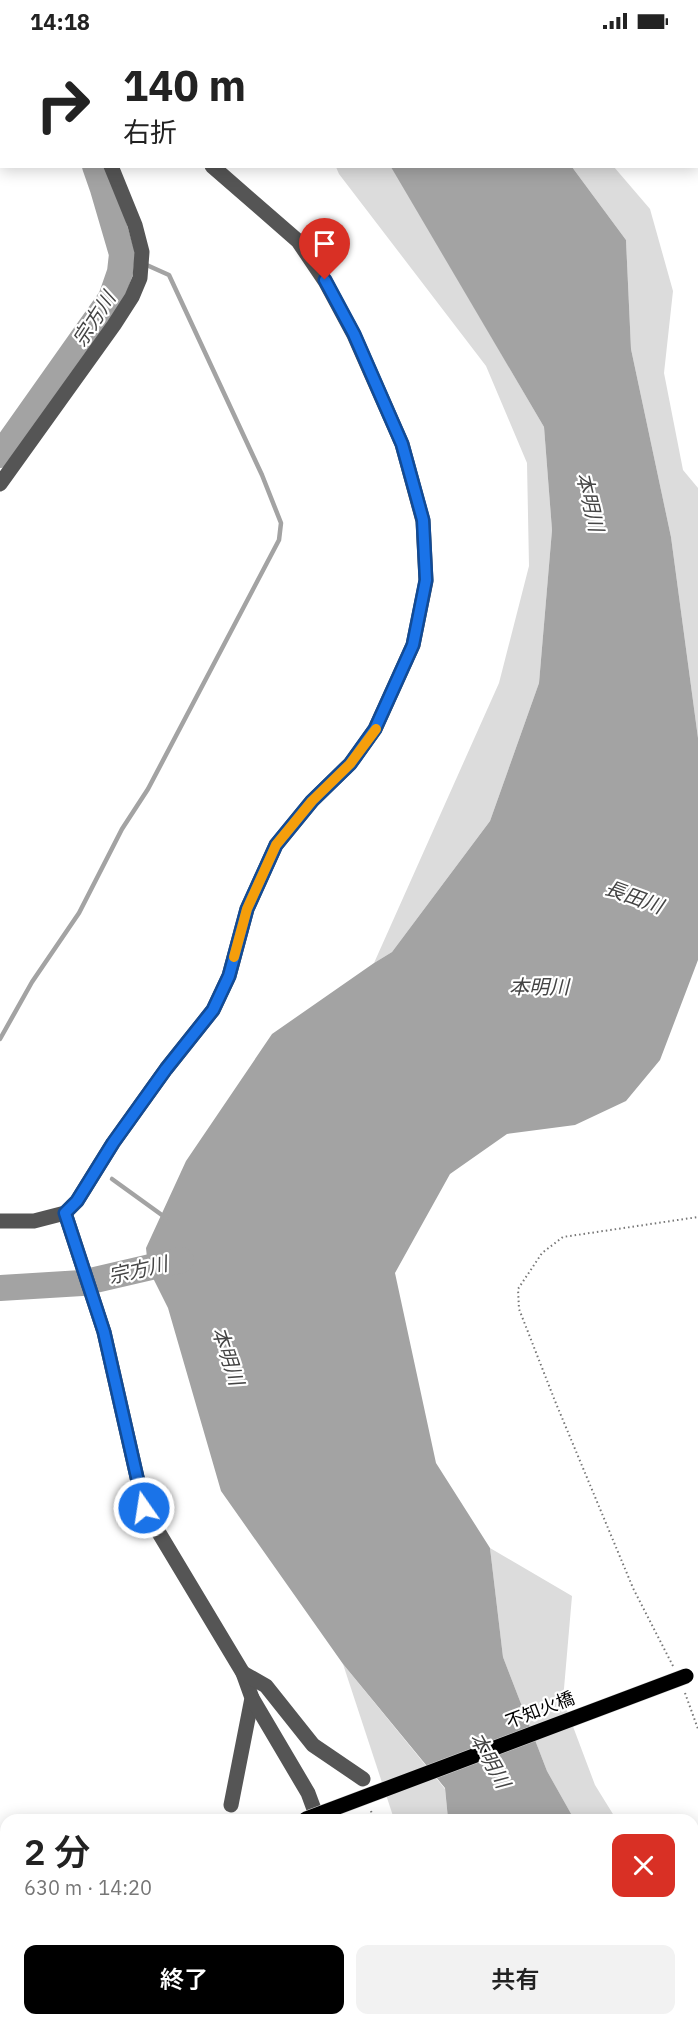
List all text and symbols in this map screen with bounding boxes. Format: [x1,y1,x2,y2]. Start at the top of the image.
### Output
text: 14:18 [30,7,90,36]
text: 140 m [123,58,246,113]
icon: right [24,66,102,144]
text: 右折 [123,114,177,149]
pin [299,218,350,280]
icon: arrive [308,227,341,260]
water label: 宗方川 [66,285,122,351]
water label: 本明川 [571,470,611,536]
water label: 長田川 [601,874,669,920]
water label: 本明川 [509,973,571,1000]
water label: 宗方川 [106,1249,172,1289]
water label: 本明川 [206,1323,251,1390]
position arrow [112,1476,176,1540]
street label: 不知火橋 [502,1686,578,1733]
water label: 本明川 [464,1727,518,1794]
text: 2 分 [24,1828,90,1875]
button: close [612,1834,675,1897]
text: 630 m · 14:20 [24,1874,152,1901]
button: 終了 [24,1945,344,2014]
button: 共有 [356,1945,675,2014]

